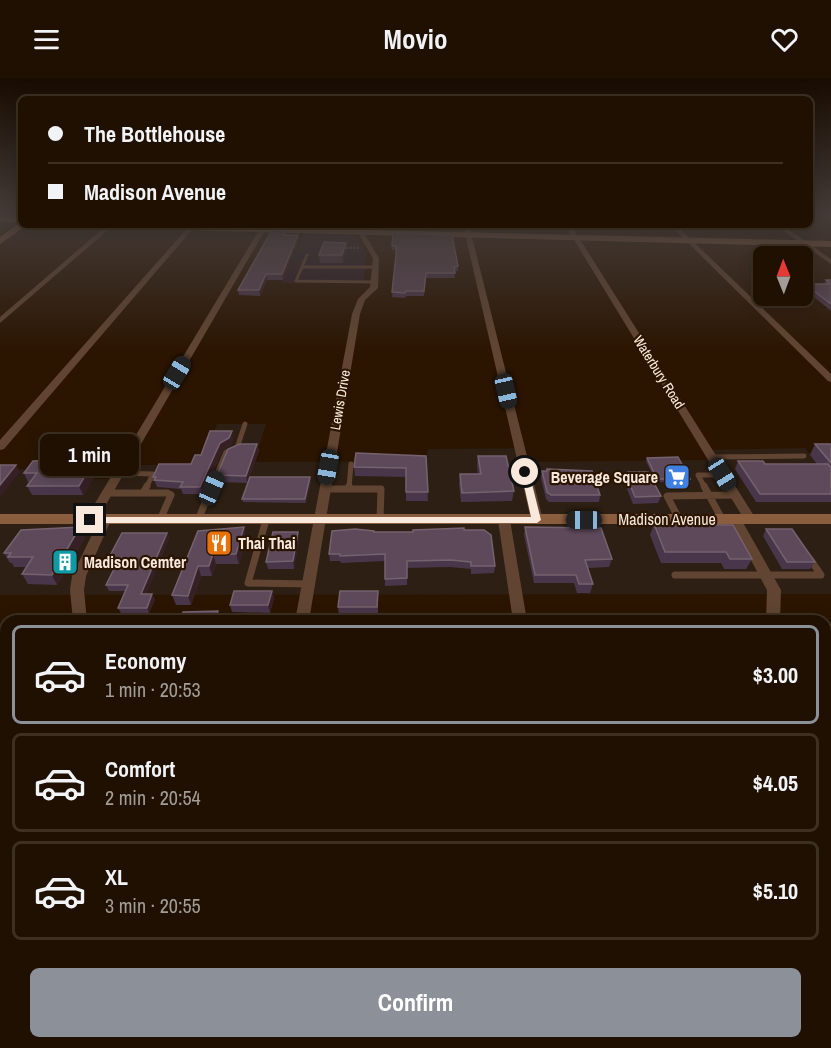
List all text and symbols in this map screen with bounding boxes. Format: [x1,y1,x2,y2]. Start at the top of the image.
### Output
text: Movio [384,21,447,57]
icon: menu [30,23,63,56]
icon: heart [768,23,801,56]
text: The Bottlehouse [84,119,225,149]
text: Madison Avenue [84,177,226,207]
north arrow [753,246,813,306]
map controls [753,246,813,306]
street label: Waterbury Road [629,332,689,412]
car [160,353,194,393]
street label: Lewis Drive [326,369,354,431]
car [493,371,519,411]
callout: 1 min [40,433,140,475]
text: 1 min [68,441,111,468]
car [316,448,340,486]
car [705,454,739,494]
route start [511,458,538,485]
supermarket icon: Beverage Square [662,462,692,492]
place label: Beverage Square [551,466,658,488]
car [196,468,228,508]
route end [76,506,103,533]
street label: Madison Avenue [618,508,716,530]
car [566,511,602,529]
restaurant icon: Thai Thai [204,528,234,558]
place label: Thai Thai [238,532,296,554]
building icon: Madison Cemter [50,547,80,577]
place label: Madison Cemter [84,551,187,573]
text: Economy [105,646,186,676]
icon: car [33,648,87,702]
text: $3.00 [753,660,798,690]
text: 1 min · 20:53 [105,676,201,703]
text: Comfort [105,754,175,784]
icon: car [33,756,87,810]
text: $4.05 [753,768,798,798]
text: 2 min · 20:54 [105,784,201,811]
text: XL [105,862,128,892]
icon: car [33,864,87,918]
text: $5.10 [753,876,798,906]
text: 3 min · 20:55 [105,892,201,919]
button: Confirm [30,968,801,1037]

